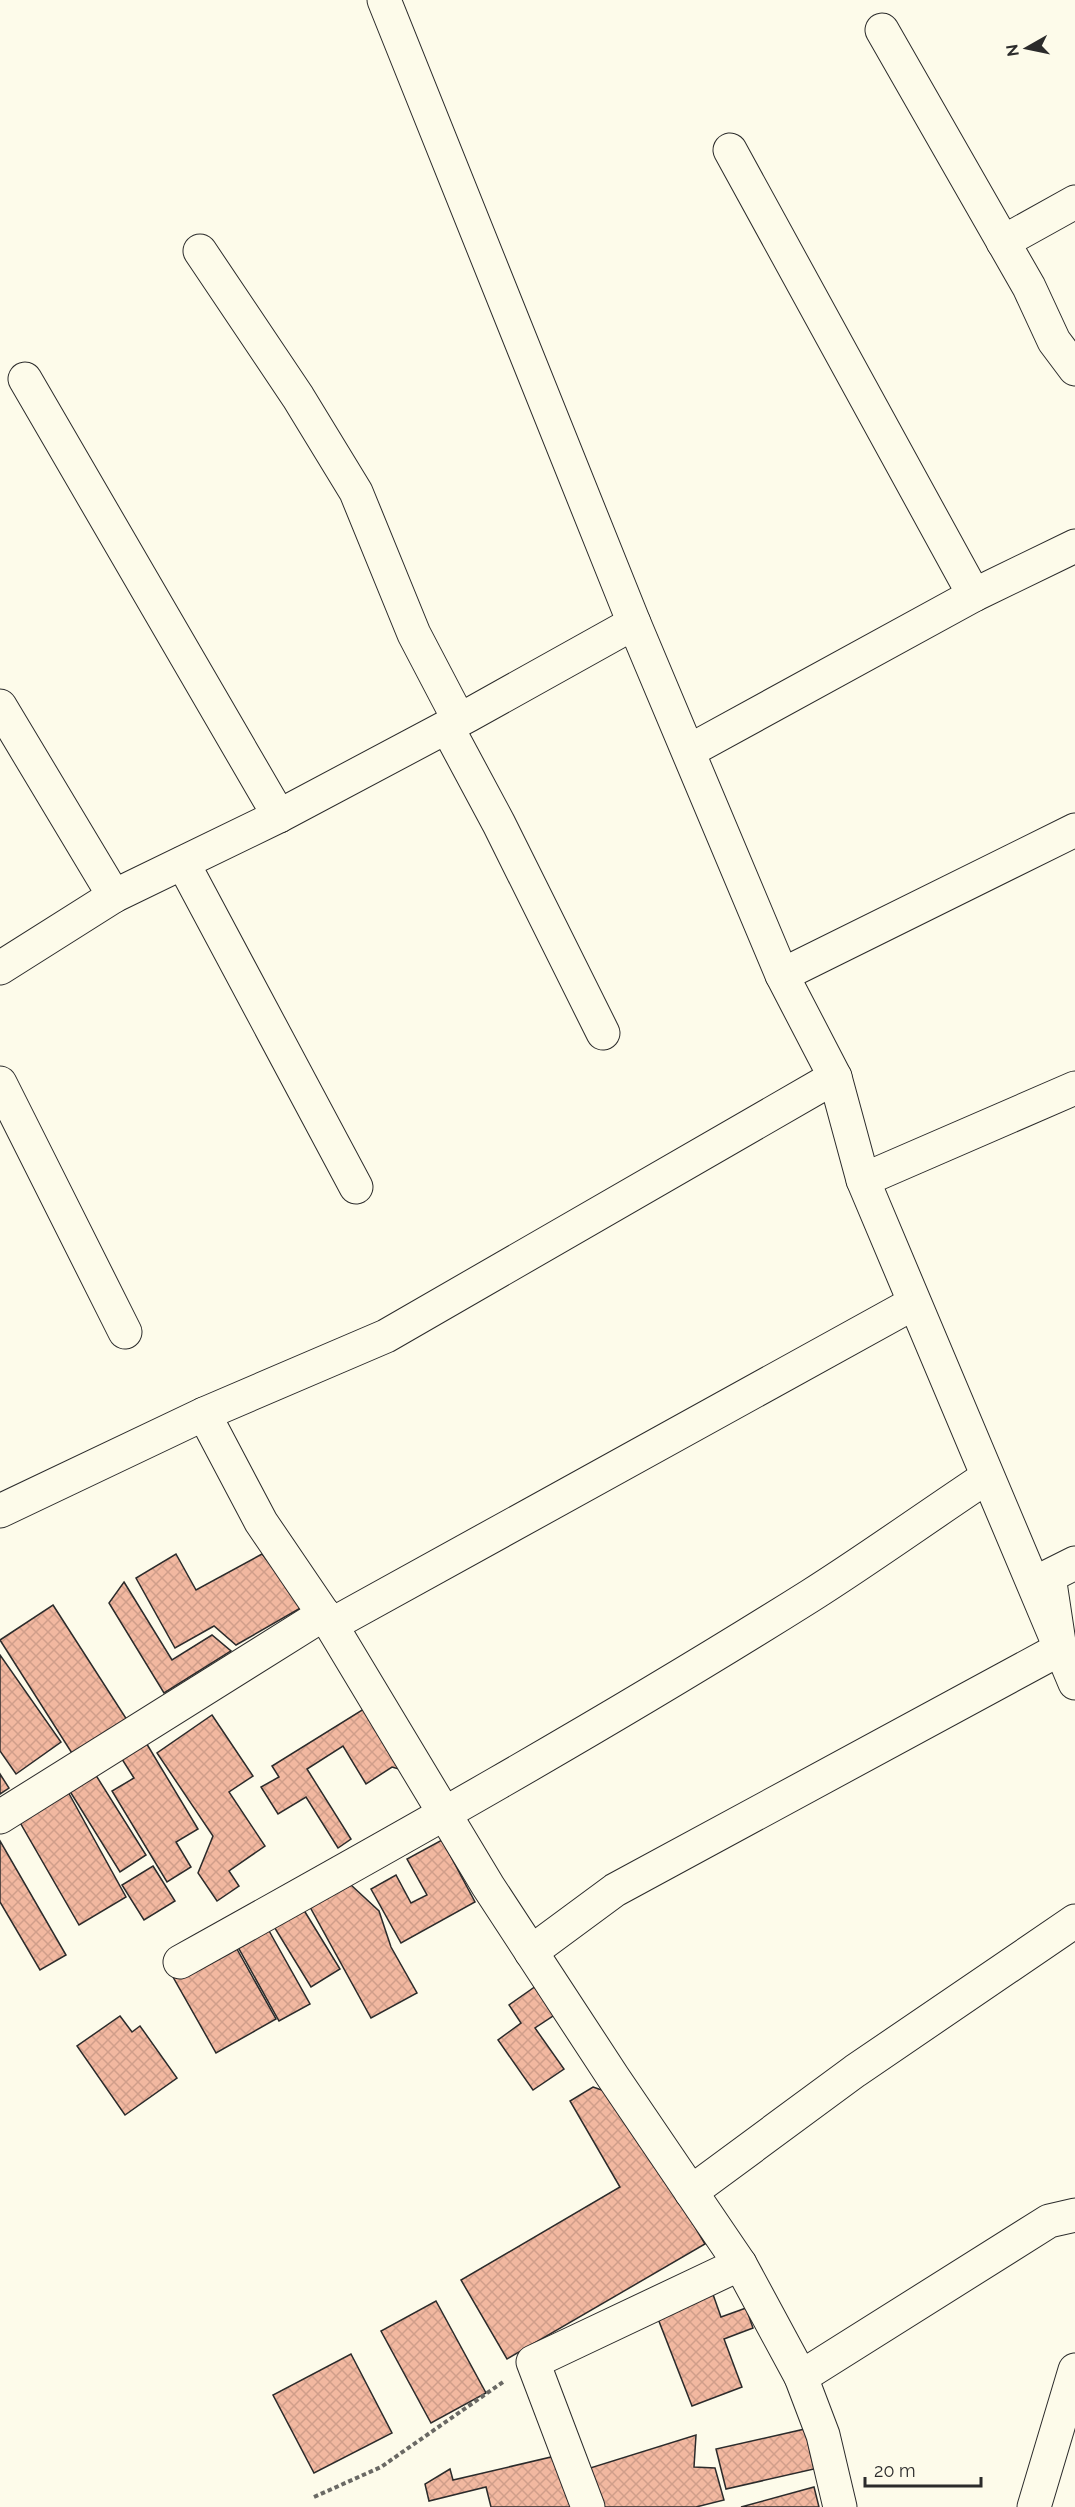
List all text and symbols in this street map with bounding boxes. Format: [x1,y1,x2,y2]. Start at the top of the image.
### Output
north arrow [997,18,1057,78]
text: N [1002,43,1023,58]
scale bar [865,2450,980,2488]
text: 20 m [874,2460,916,2481]

